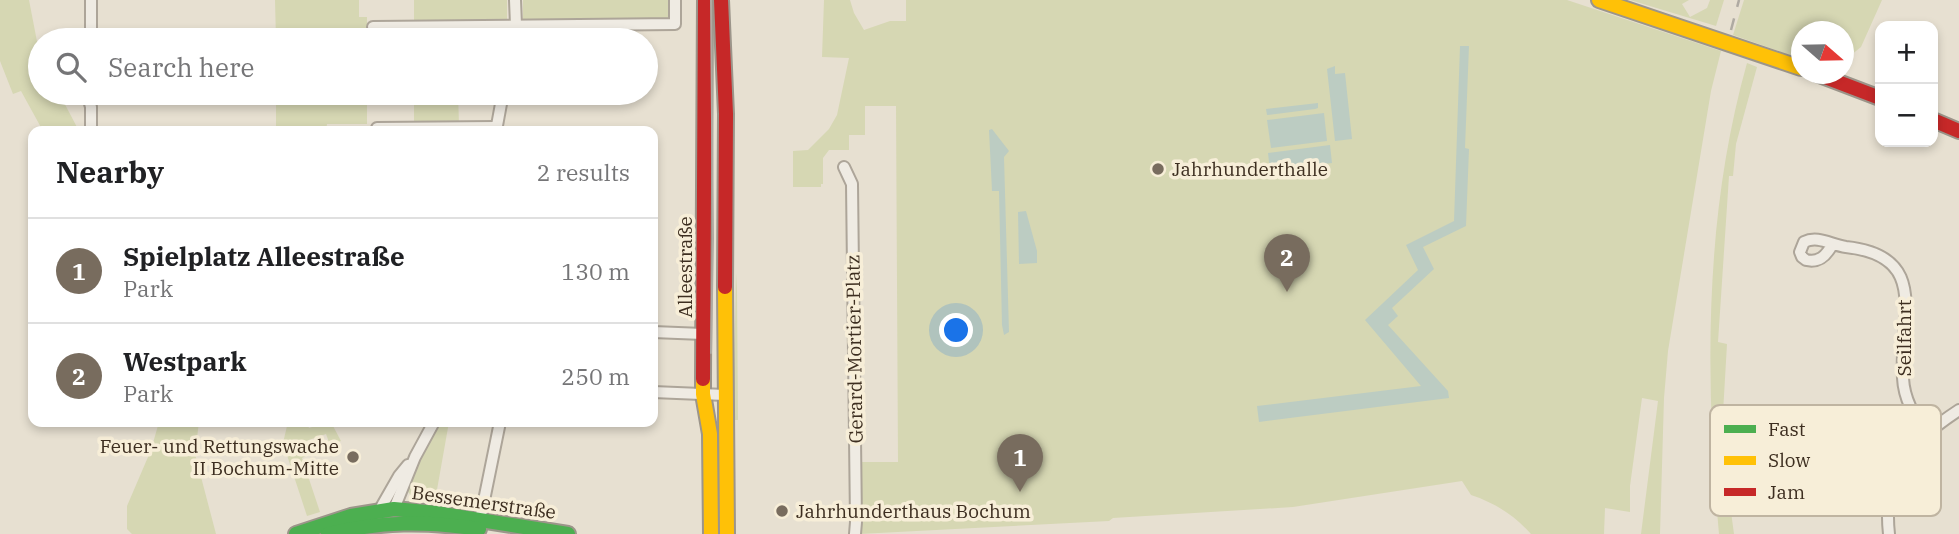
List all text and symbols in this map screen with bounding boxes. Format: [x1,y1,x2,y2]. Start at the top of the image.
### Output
north arrow [1791,21,1854,84]
map controls [1875,21,1938,147]
button: + [1875,21,1938,84]
search box [28,28,658,105]
icon: search [52,48,90,86]
text: Search here [108,50,254,84]
button: − [1875,84,1938,147]
text: Nearby [56,152,164,191]
text: 2 results [537,157,630,187]
place label: Jahrhunderthalle [1172,157,1328,181]
marker: Jahrhunderthalle [1150,161,1166,177]
street label: Alleestraße [673,216,697,318]
pin: 2 [1264,234,1310,292]
text: Spielplatz Alleestraße [123,239,405,273]
street label: Gerard-Mortier-Platz [840,254,868,444]
text: 1 [72,256,86,286]
text: 130 m [561,256,630,286]
text: Park [123,273,173,303]
street label: Seilfahrt [1892,299,1916,377]
your location [939,313,973,347]
text: Westpark [123,344,247,378]
text: 2 [72,361,86,391]
text: 250 m [561,361,630,391]
text: Park [123,378,173,408]
legend [1710,405,1941,516]
text: Fast [1768,417,1806,441]
place label: Feuer- und Rettungswache II Bochum-Mitte [100,434,339,480]
pin: 1 [997,434,1043,492]
text: Slow [1768,448,1810,472]
marker: Feuer- und Rettungswache II Bochum-Mitte [345,449,361,465]
street label: Bessemerstraße [410,480,558,524]
text: Jam [1768,480,1805,504]
place label: Jahrhunderthaus Bochum [796,499,1031,523]
marker: Jahrhunderthaus Bochum [774,503,790,519]

